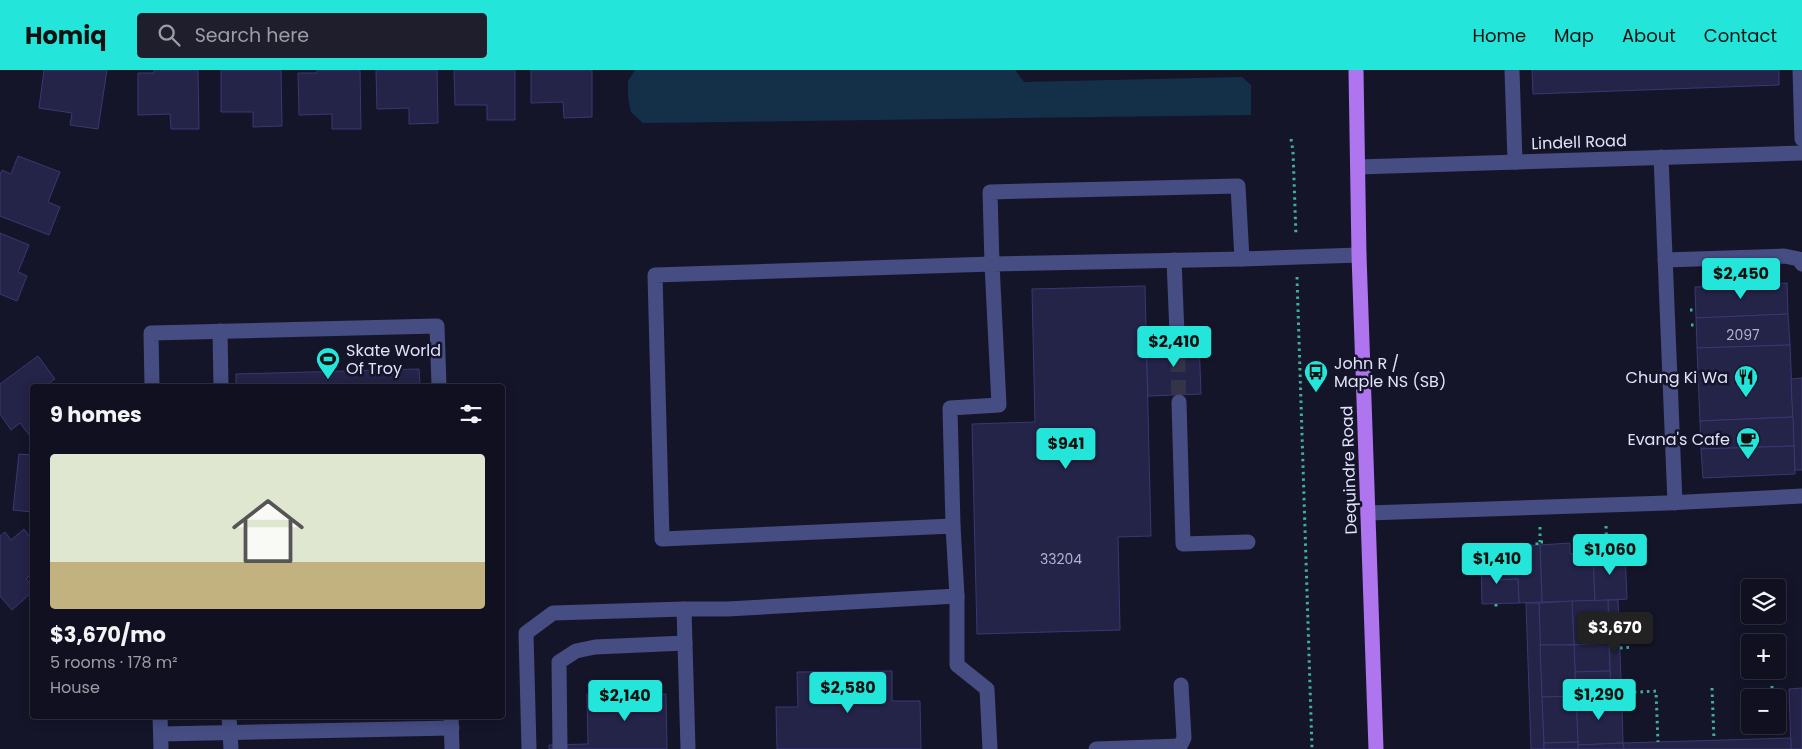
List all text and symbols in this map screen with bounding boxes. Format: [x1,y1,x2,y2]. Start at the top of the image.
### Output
search box [137,13,487,58]
text: Homiq [25,19,107,52]
icon: search [155,21,183,49]
text: Search here [195,22,309,49]
text: Home [1472,23,1526,48]
text: Map [1554,23,1594,48]
text: About [1622,23,1676,48]
text: Contact [1704,23,1777,48]
street label: Lindell Road [1531,129,1627,155]
pin: $2,450 [1700,258,1782,300]
text: $2,450 [1713,262,1769,285]
house number: 2097 [1726,325,1760,345]
pin: $2,410 [1133,326,1215,368]
text: $2,410 [1148,330,1200,353]
place label: Skate World Of Troy [346,339,441,380]
sports icon: Skate World Of Troy [315,346,341,380]
place label: John R / Maple NS (SB) [1334,352,1446,393]
bus stop icon: John R / Maple NS (SB) [1303,359,1329,393]
restaurant icon: Chung Ki Wa [1733,364,1759,398]
place label: Chung Ki Wa [1626,366,1728,389]
text: 9 homes [50,400,142,429]
icon: filters [457,400,485,428]
street label: Dequindre Road [1335,405,1363,535]
cafe icon: Evana's Cafe [1735,426,1761,460]
pin: $941 [1036,428,1096,470]
place label: Evana's Cafe [1627,428,1730,451]
text: $941 [1047,432,1085,455]
icon: home [223,486,313,576]
pin: $1,060 [1569,534,1651,576]
text: $1,060 [1584,538,1636,561]
pin: $1,410 [1456,542,1538,585]
text: $1,410 [1473,547,1521,570]
house number: 33204 [1040,549,1082,569]
map controls [1741,579,1786,734]
button: layers [1741,579,1786,624]
pin: $3,670 [1574,612,1656,654]
text: $3,670 [1588,616,1642,639]
text: $3,670/mo [50,620,166,649]
button: + [1741,634,1786,679]
text: 5 rooms · 178 m² [50,651,178,674]
pin: $2,580 [807,672,889,714]
text: House [50,676,100,699]
text: $2,580 [820,676,876,699]
pin: $1,290 [1558,678,1640,721]
pin: $2,140 [584,680,666,722]
text: $1,290 [1574,683,1624,706]
text: $2,140 [599,684,651,707]
button: − [1741,689,1786,734]

